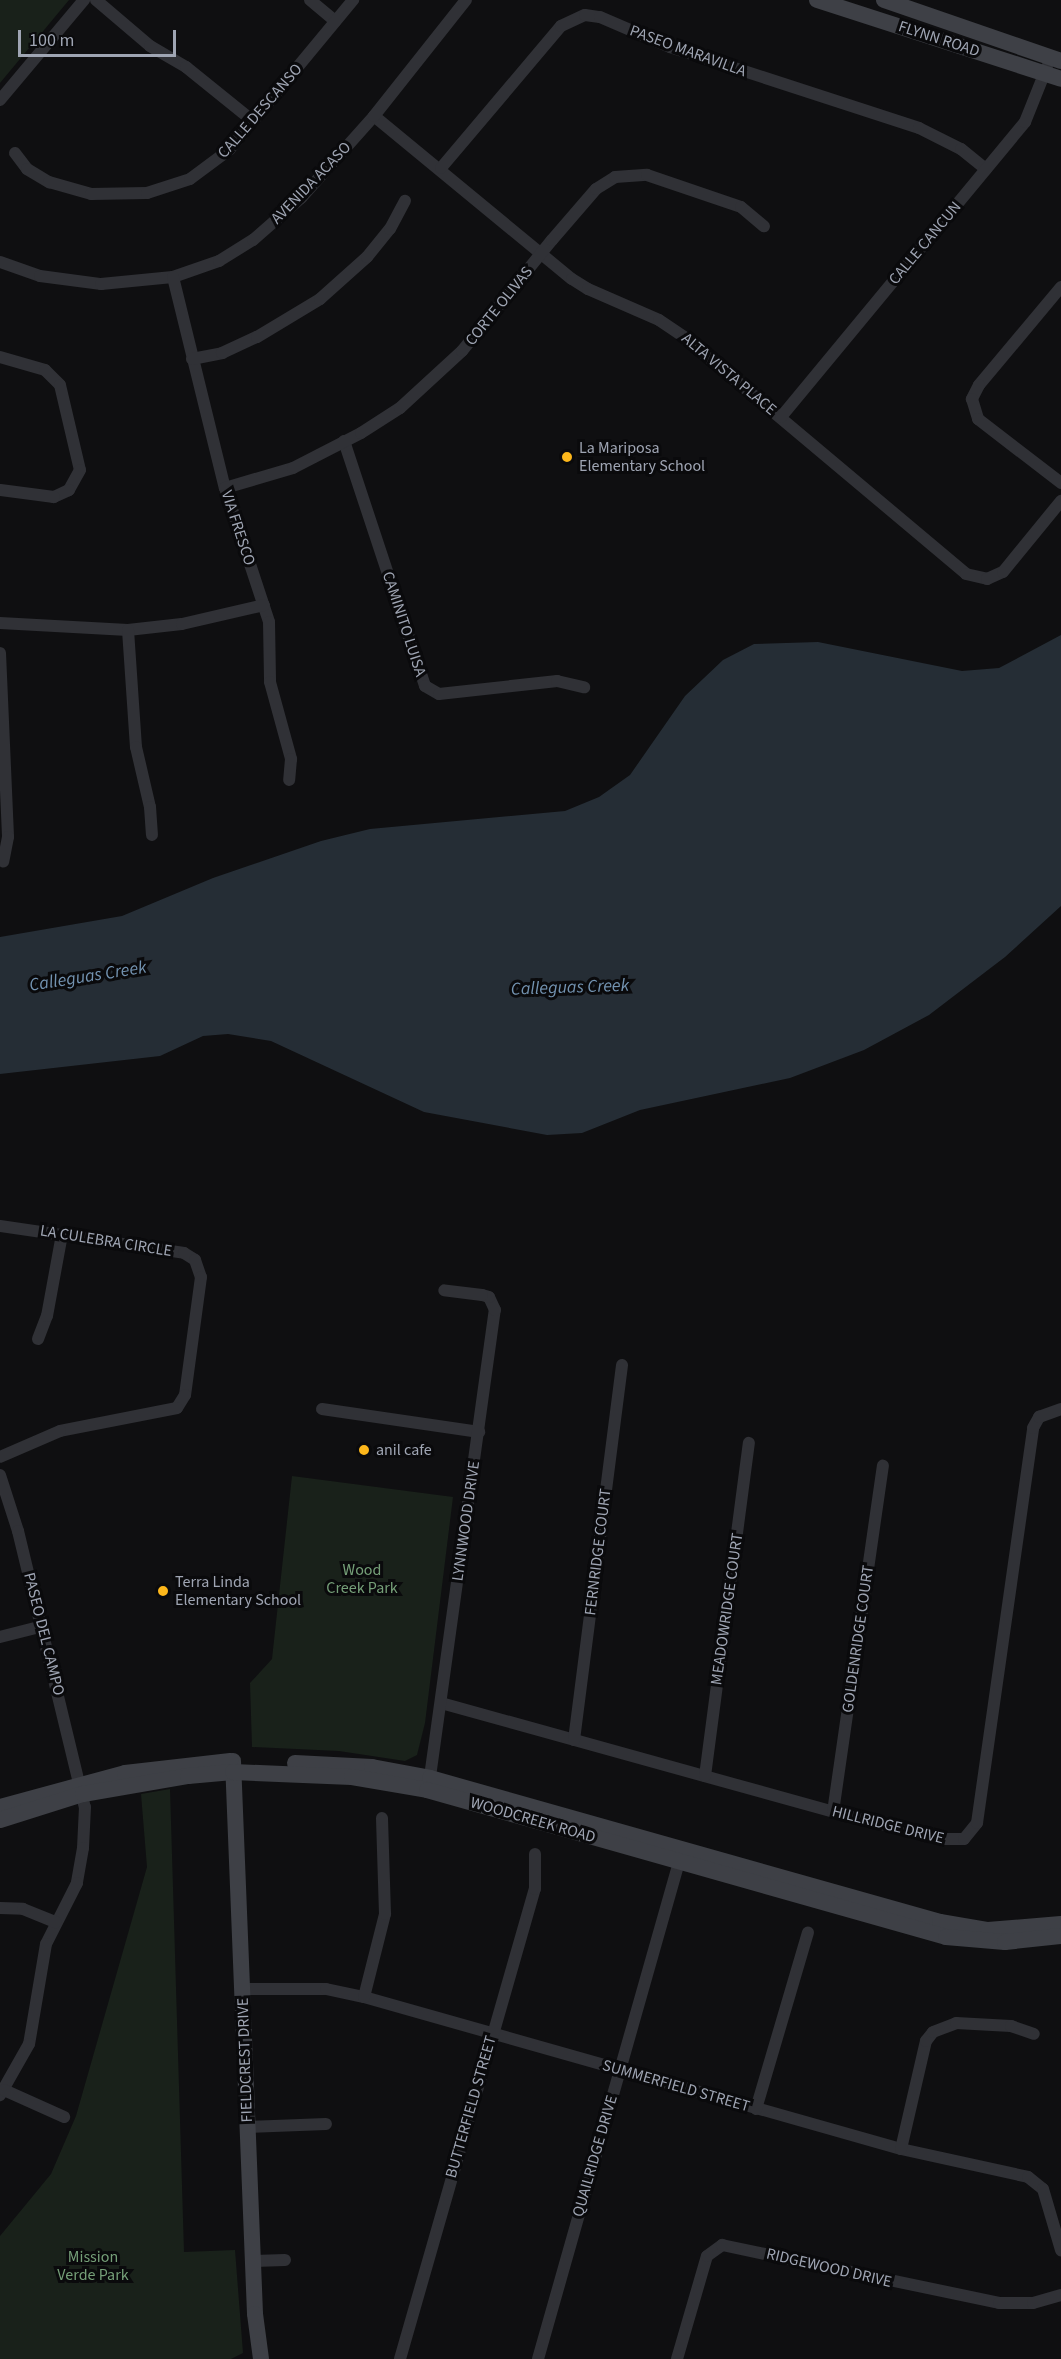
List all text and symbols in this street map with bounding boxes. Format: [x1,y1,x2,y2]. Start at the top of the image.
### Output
street label: FLYNN ROAD [896,17,982,61]
scale bar [21,18,178,56]
street label: PASEO MARAVILLA [627,21,749,81]
text: 100 m [29,28,74,53]
street label: CALLE DESCANSO [214,60,306,162]
street label: AVENIDA ACASO [267,138,355,228]
street label: CALLE CANCUN [885,197,965,289]
street label: CORTE OLIVAS [461,263,537,349]
street label: ALTA VISTA PLACE [678,329,780,419]
place label: La Mariposa Elementary School [579,438,705,476]
marker: La Mariposa Elementary School [560,450,574,464]
street label: VIA FRESCO [217,488,259,568]
street label: CAMINITO LUISA [378,569,430,679]
water label: Calleguas Creek [28,957,148,997]
water label: Calleguas Creek [511,975,629,1001]
street label: LA CULEBRA CIRCLE [39,1221,173,1261]
place label: anil cafe [376,1440,432,1460]
marker: anil cafe [357,1443,371,1457]
street label: LYNNWOOD DRIVE [448,1460,484,1582]
street label: FERNRIDGE COURT [581,1488,615,1616]
street label: MEADOWRIDGE COURT [707,1532,747,1686]
park label: Wood Creek Park [326,1560,398,1598]
street label: GOLDENRIDGE COURT [838,1564,878,1714]
street label: PASEO DEL CAMPO [19,1570,69,1698]
place label: Terra Linda Elementary School [175,1572,301,1610]
marker: Terra Linda Elementary School [156,1584,170,1598]
street label: WOODCREEK ROAD [468,1793,598,1847]
street label: HILLRIDGE DRIVE [830,1802,946,1848]
street label: FIELDCREST DRIVE [233,1997,257,2123]
street label: BUTTERFIELD STREET [441,2034,501,2180]
street label: SUMMERFIELD STREET [600,2056,752,2116]
street label: QUAILRIDGE DRIVE [568,2093,622,2219]
street label: RIDGEWOOD DRIVE [764,2244,894,2292]
park label: Mission Verde Park [57,2247,129,2285]

